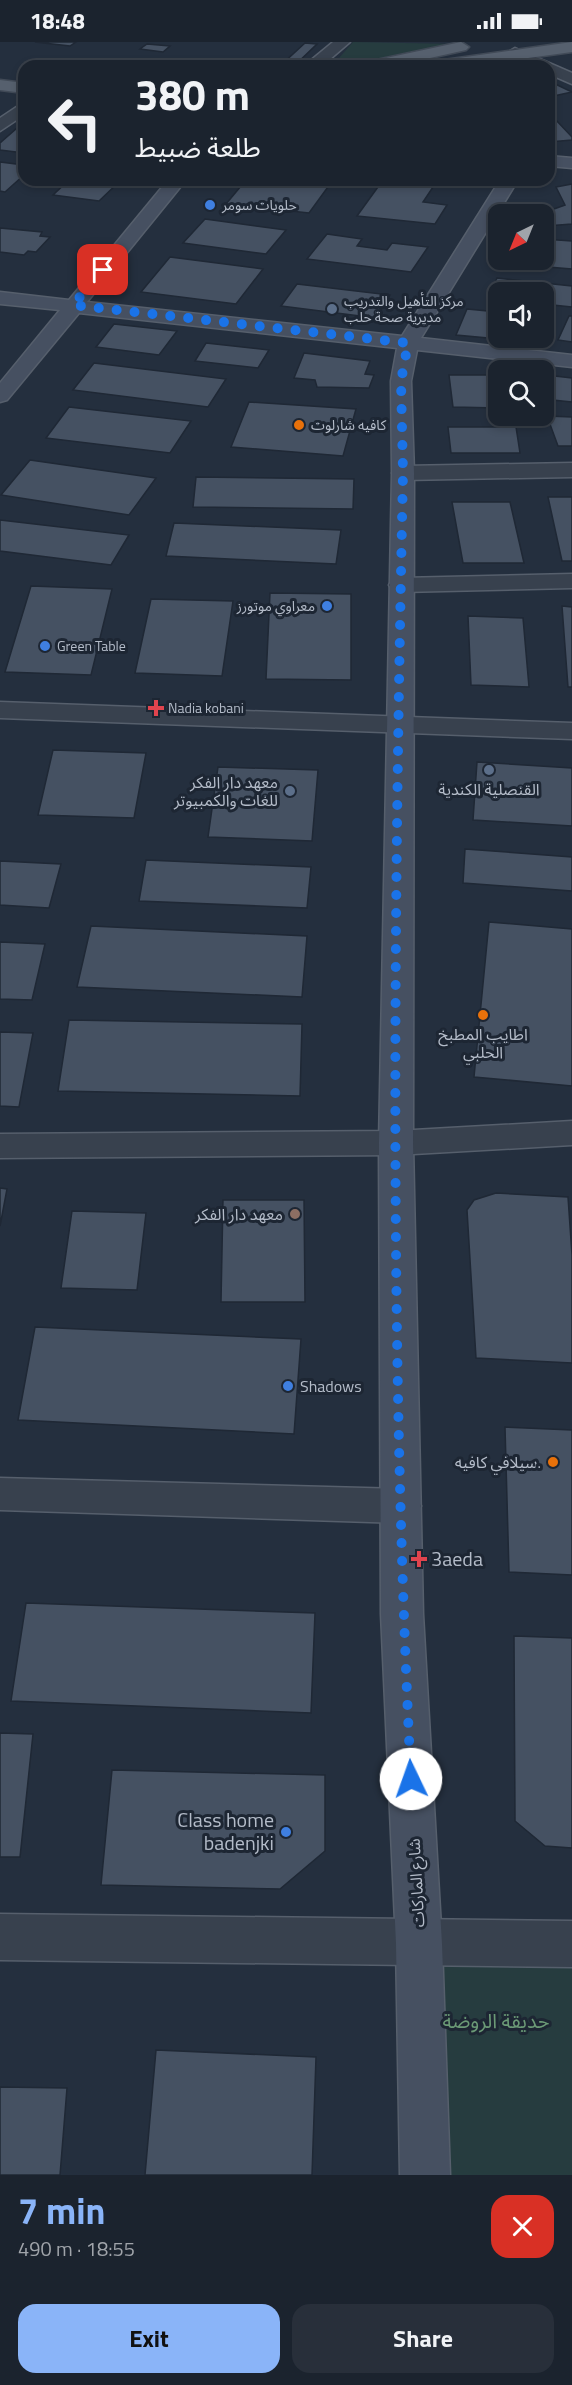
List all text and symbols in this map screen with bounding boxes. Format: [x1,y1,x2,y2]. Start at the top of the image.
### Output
text: 18:48 [30,4,85,38]
text: 380 m [135,62,250,126]
icon: left [36,84,114,162]
text: طلعة ضبيط [135,126,261,167]
place label: حلويات سومر [221,194,297,215]
marker: حلويات سومر [203,198,217,212]
north arrow [488,204,554,270]
map controls [488,204,554,426]
pin [77,244,128,295]
icon: arrive [86,253,119,286]
button: sound [488,282,554,348]
place label: مركز التأهيل والتدريب مديرية صحة حلب [344,290,464,327]
marker: مركز التأهيل والتدريب مديرية صحة حلب [325,302,339,316]
button: search [488,360,554,426]
place label: كافيه شارلوت [311,414,386,435]
marker: كافيه شارلوت [292,418,306,432]
place label: معراوي موتورز [236,595,315,617]
marker: معراوي موتورز [320,599,334,613]
place label: Green Table [57,635,126,656]
marker: Green Table [38,639,52,653]
place label: Nadia kobani [168,697,244,718]
marker: Nadia kobani [149,701,163,715]
marker: القنصلية الكندية [482,763,496,777]
place label: معهد دار الفكر للغات والكمبيوتر [173,770,278,812]
place label: القنصلية الكندية [438,777,540,801]
marker: معهد دار الفكر للغات والكمبيوتر [283,784,297,798]
marker: اطايب المطبخ الحلبي [476,1008,490,1022]
place label: اطايب المطبخ الحلبي [438,1022,528,1065]
place label: معهد دار الفكر [194,1202,283,1226]
marker: معهد دار الفكر [288,1207,302,1221]
place label: Shadows [300,1374,362,1398]
marker: Shadows [281,1379,295,1393]
place label: سيلافي كافيه. [455,1450,541,1475]
marker: سيلافي كافيه. [546,1455,560,1469]
place label: 3aeda [431,1543,483,1574]
marker: 3aeda [412,1552,426,1566]
position arrow [379,1747,443,1811]
place label: Class home badenjki [177,1804,274,1858]
marker: Class home badenjki [279,1825,293,1839]
street label: شارع الماركات [402,1838,431,1928]
park label: حديقة الروضة [442,2005,550,2036]
text: 7 min [18,2183,105,2238]
button: close [491,2195,554,2258]
text: 490 m · 18:55 [18,2233,135,2264]
button: Exit [18,2304,280,2373]
button: Share [292,2304,554,2373]

